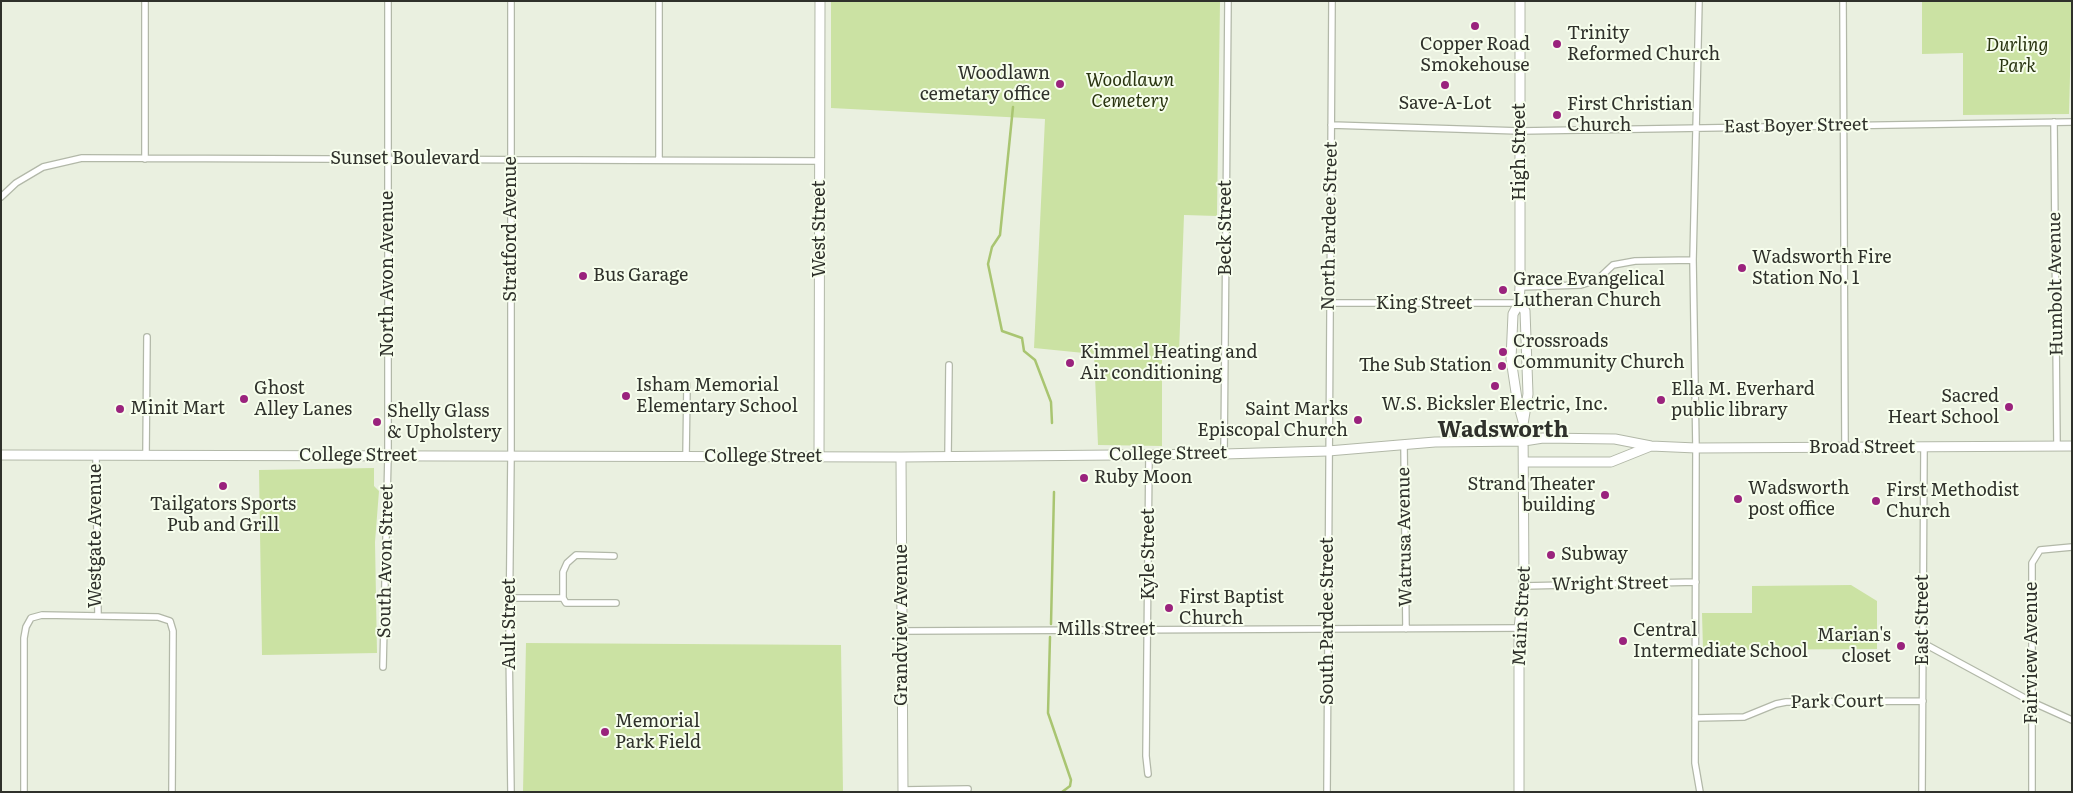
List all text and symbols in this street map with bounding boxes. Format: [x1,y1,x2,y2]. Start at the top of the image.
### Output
marker: Copper Road Smokehouse [1469,20,1481,32]
place label: Trinity Reformed Church [1567,23,1720,66]
place label: Copper Road Smokehouse [1420,34,1530,76]
park label: Durling Park [1986,35,2048,78]
marker: Trinity Reformed Church [1551,38,1563,50]
place label: Woodlawn cemetary office [920,63,1050,106]
park label: Woodlawn Cemetery [1086,70,1174,112]
marker: Woodlawn cemetary office [1054,78,1066,90]
marker: Save-A-Lot [1439,79,1451,91]
place label: Save-A-Lot [1398,93,1492,115]
place label: First Christian Church [1567,94,1693,136]
street label: High Street [1509,103,1531,201]
marker: First Christian Church [1551,109,1563,121]
street label: East Boyer Street [1723,114,1869,138]
street label: North Pardee Street [1318,141,1342,311]
street label: Sunset Boulevard [330,148,480,170]
street label: Stratford Avenue [500,156,522,302]
street label: West Street [809,180,831,278]
street label: Beck Street [1215,180,1237,276]
street label: North Avon Avenue [377,191,399,357]
street label: Humbolt Avenue [2044,212,2068,356]
place label: Wadsworth Fire Station No. 1 [1752,247,1892,290]
marker: Wadsworth Fire Station No. 1 [1736,262,1748,274]
place label: Bus Garage [593,265,688,287]
place label: Grace Evangelical Lutheran Church [1513,269,1665,312]
marker: Bus Garage [577,270,589,282]
marker: Grace Evangelical Lutheran Church [1497,284,1509,296]
street label: King Street [1376,293,1472,315]
place label: Crossroads Community Church [1513,331,1685,374]
place label: Kimmel Heating and Air conditioning [1080,342,1257,384]
marker: Crossroads Community Church [1497,346,1509,358]
place label: The Sub Station [1358,355,1492,377]
marker: Kimmel Heating and Air conditioning [1064,357,1076,369]
marker: The Sub Station [1496,360,1508,372]
place label: Isham Memorial Elementary School [636,375,798,418]
place label: Ghost Alley Lanes [254,378,352,420]
place label: Ella M. Everhard public library [1671,379,1815,422]
marker: W.S. Bicksler Electric, Inc. [1489,380,1501,392]
place label: Sacred Heart School [1888,386,1999,428]
marker: Isham Memorial Elementary School [620,390,632,402]
marker: Ghost Alley Lanes [238,393,250,405]
place label: W.S. Bicksler Electric, Inc. [1381,394,1609,416]
marker: Ella M. Everhard public library [1655,394,1667,406]
place label: Minit Mart [130,398,225,420]
place label: Saint Marks Episcopal Church [1197,399,1348,442]
place label: Shelly Glass & Upholstery [387,401,502,444]
marker: Sacred Heart School [2003,401,2015,413]
marker: Minit Mart [114,403,126,415]
marker: Saint Marks Episcopal Church [1352,414,1364,426]
marker: Shelly Glass & Upholstery [371,416,383,428]
district label: Wadsworth [1437,418,1569,444]
street label: Broad Street [1809,437,1915,459]
street label: College Street [1109,442,1227,466]
street label: College Street [299,445,417,467]
street label: College Street [704,446,822,468]
street label: Westgate Avenue [85,464,107,608]
place label: Ruby Moon [1094,467,1192,489]
street label: Watrusa Avenue [1393,467,1417,607]
marker: Ruby Moon [1078,472,1090,484]
place label: Strand Theater building [1468,474,1595,516]
place label: Wadsworth post office [1748,478,1849,520]
marker: Tailgators Sports Pub and Grill [217,480,229,492]
place label: First Methodist Church [1886,480,2019,522]
street label: South Avon Street [374,484,398,638]
marker: Strand Theater building [1599,489,1611,501]
marker: Wadsworth post office [1732,493,1744,505]
place label: Tailgators Sports Pub and Grill [150,494,296,536]
marker: First Methodist Church [1870,495,1882,507]
street label: Kyle Street [1138,508,1160,600]
street label: South Pardee Street [1317,537,1339,705]
street label: Grandview Avenue [891,544,913,706]
place label: Subway [1561,544,1628,566]
marker: Subway [1545,549,1557,561]
street label: Main Street [1509,565,1535,667]
street label: Wright Street [1551,572,1669,596]
street label: East Street [1912,574,1934,666]
street label: Ault Street [499,578,521,670]
street label: Fairview Avenue [2021,582,2043,724]
place label: First Baptist Church [1179,587,1284,630]
marker: First Baptist Church [1163,602,1175,614]
street label: Mills Street [1056,619,1156,641]
place label: Central Intermediate School [1633,620,1808,662]
place label: Marian's closet [1817,625,1891,668]
marker: Central Intermediate School [1617,635,1629,647]
marker: Marian's closet [1895,640,1907,652]
street label: Park Court [1790,690,1884,714]
place label: Memorial Park Field [615,711,701,754]
marker: Memorial Park Field [599,726,611,738]

